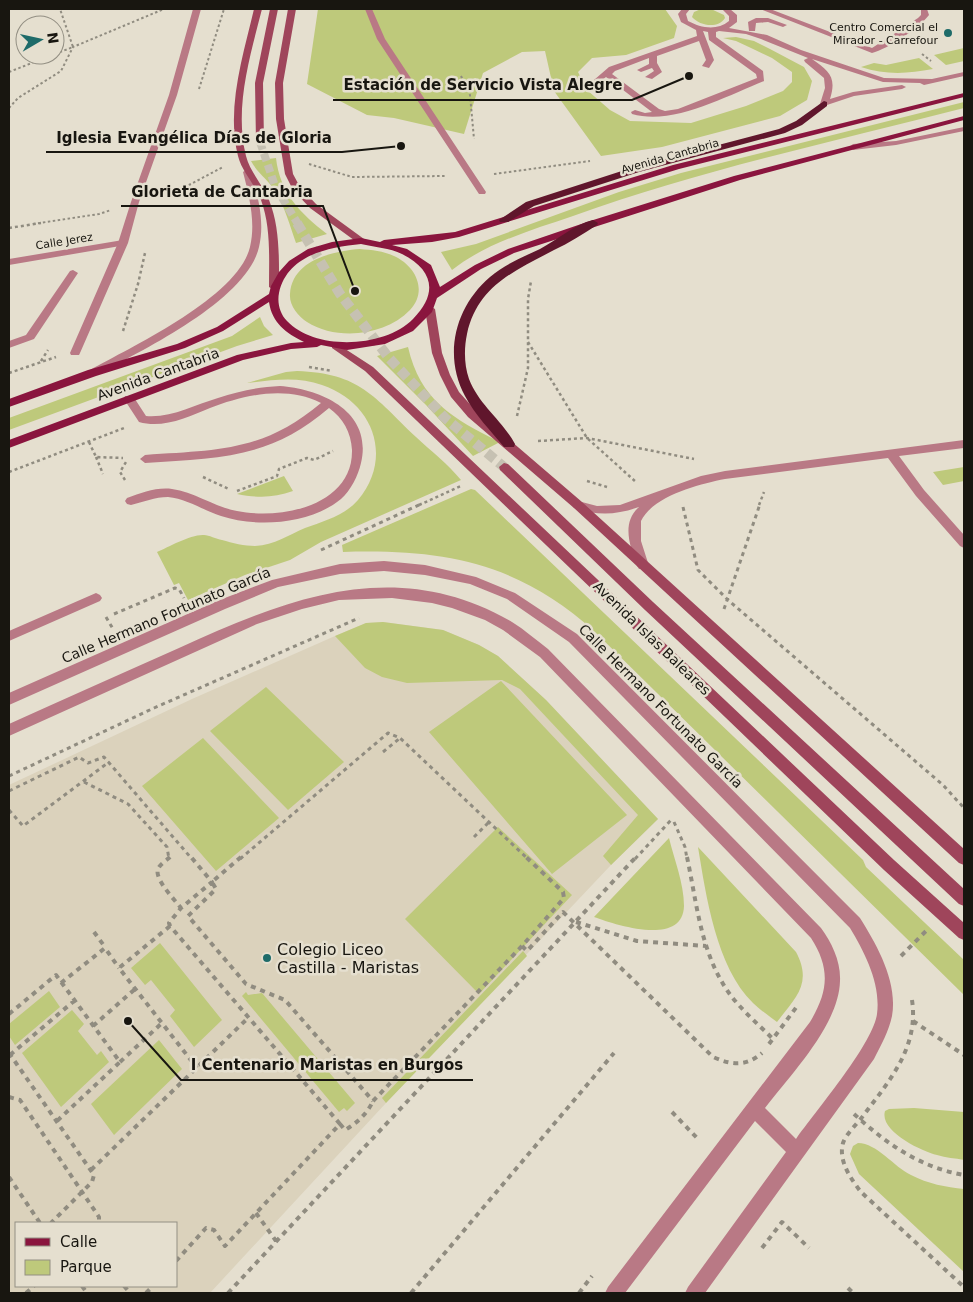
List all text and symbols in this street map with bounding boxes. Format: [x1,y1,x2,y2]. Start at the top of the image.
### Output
north arrow [15,15,65,65]
place label: Centro Comercial el Mirador - Carrefour [829,21,938,47]
marker: Centro Comercial el Mirador - Carrefour [942,27,954,39]
text: N [44,31,62,45]
callout: Estación de Servicio Vista Alegre [333,70,632,100]
text: Estación de Servicio Vista Alegre [344,76,622,94]
callout: Iglesia Evangélica Días de Gloria [46,122,342,152]
text: Iglesia Evangélica Días de Gloria [56,129,332,147]
street label: Avenida Cantabria [620,136,721,177]
callout: Glorieta de Cantabria [121,176,323,206]
text: Glorieta de Cantabria [131,183,313,201]
street label: Calle Jerez [35,231,94,252]
street label: Avenida Cantabria [95,344,221,404]
street label: Calle Hermano Fortunato García [59,564,273,666]
street label: Avenida Islas Baleares [590,578,714,698]
street label: Calle Hermano Fortunato García [576,621,746,791]
place label: Colegio Liceo Castilla - Maristas [277,940,419,977]
marker: Colegio Liceo Castilla - Maristas [261,952,273,964]
callout: I Centenario Maristas en Burgos [181,1050,473,1080]
text: I Centenario Maristas en Burgos [191,1056,463,1074]
legend [15,1222,178,1287]
text: Calle [60,1233,97,1251]
text: Parque [60,1258,112,1276]

